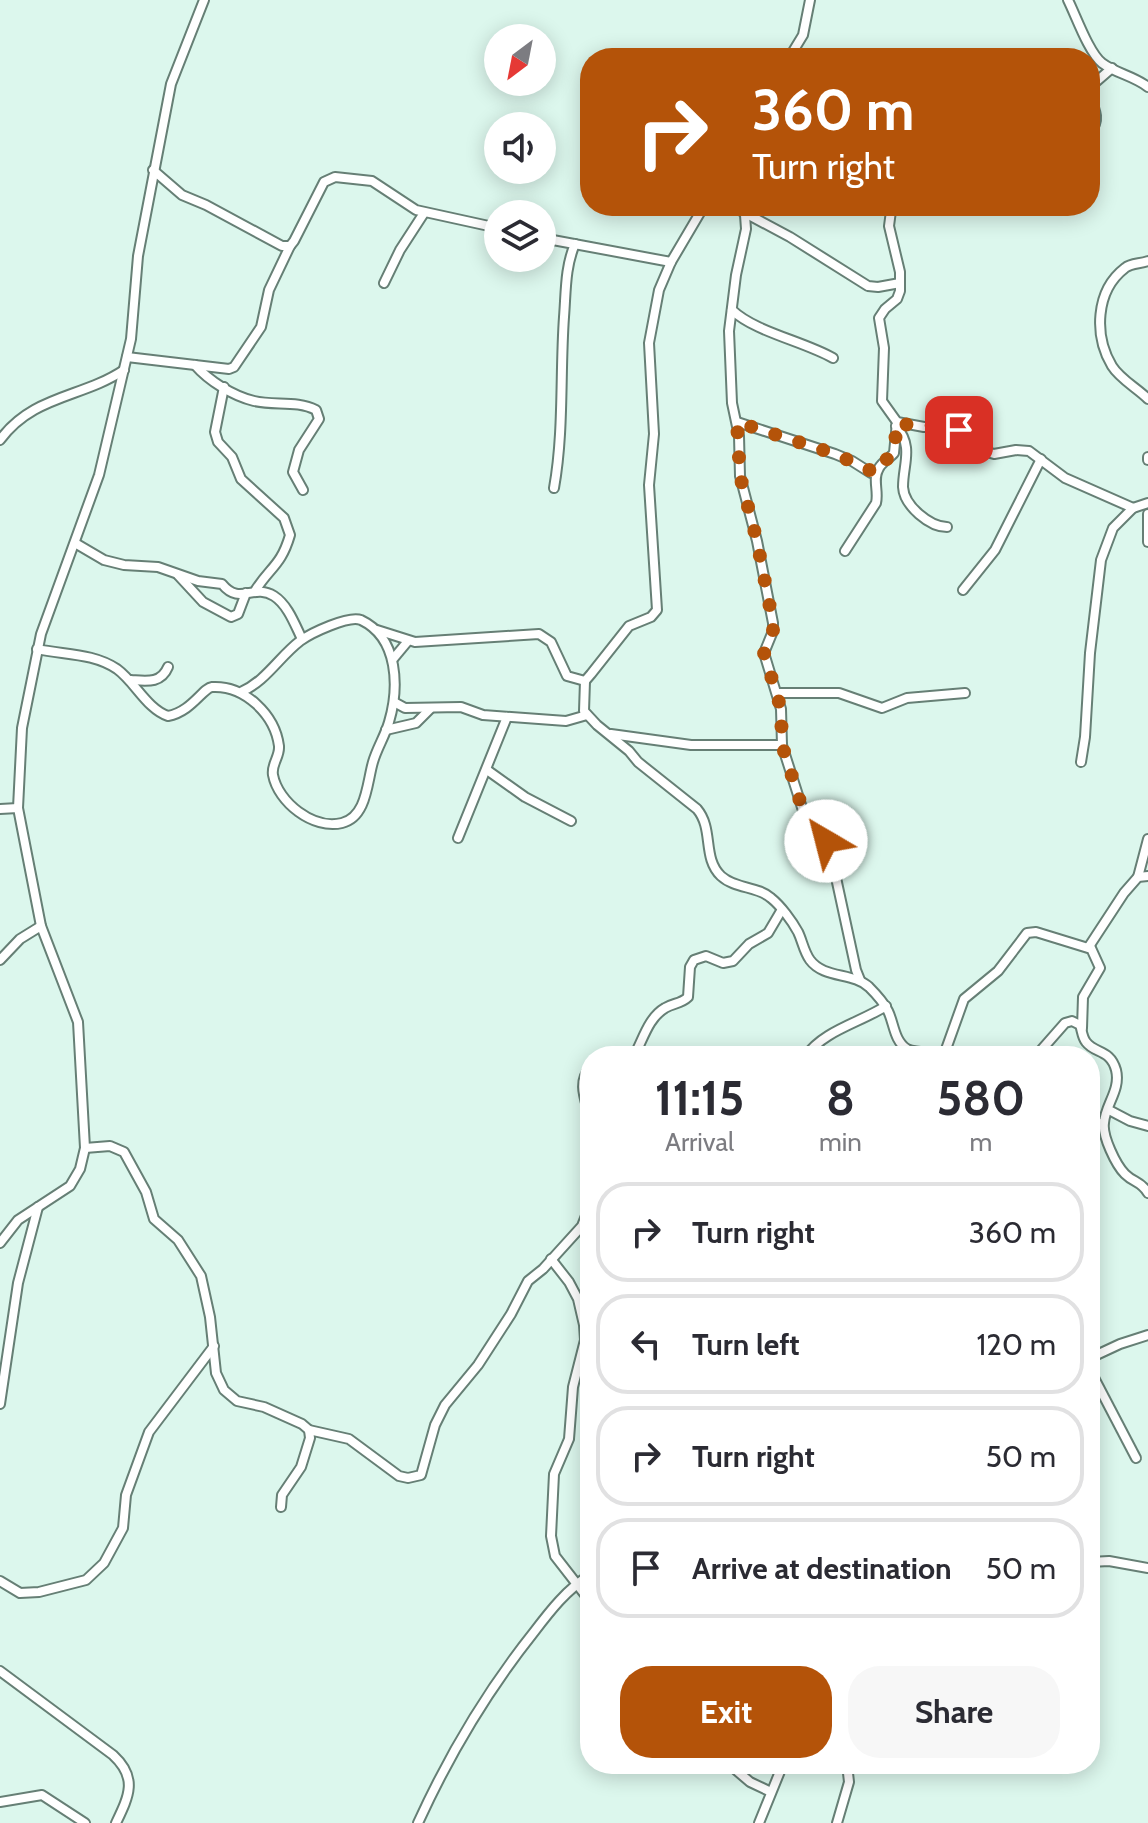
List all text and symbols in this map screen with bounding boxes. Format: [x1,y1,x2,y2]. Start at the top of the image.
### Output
north arrow [484,24,556,96]
map controls [484,24,556,272]
text: 360 m [752,76,914,144]
icon: right [620,80,724,184]
button: sound [484,112,556,184]
text: Turn right [752,144,895,188]
button: layers [484,200,556,272]
pin [925,396,993,464]
icon: arrive [937,408,981,452]
position arrow [784,799,868,883]
text: 11:15 [655,1069,744,1127]
text: 8 [826,1069,855,1127]
text: 580 [937,1069,1025,1127]
text: Arrival [665,1126,734,1158]
text: min [819,1126,862,1158]
text: m [970,1126,992,1158]
icon: right [624,1210,668,1254]
text: Turn right [692,1214,815,1251]
text: 360 m [969,1214,1056,1251]
icon: left [624,1322,668,1366]
text: Turn left [692,1326,800,1363]
text: 120 m [976,1326,1056,1363]
icon: right [624,1434,668,1478]
text: Turn right [692,1438,815,1475]
text: 50 m [986,1438,1056,1475]
icon: arrive [624,1546,668,1590]
text: Arrive at destination [692,1550,952,1587]
text: 50 m [986,1550,1056,1587]
button: Exit [620,1666,832,1758]
button: Share [848,1666,1060,1758]

